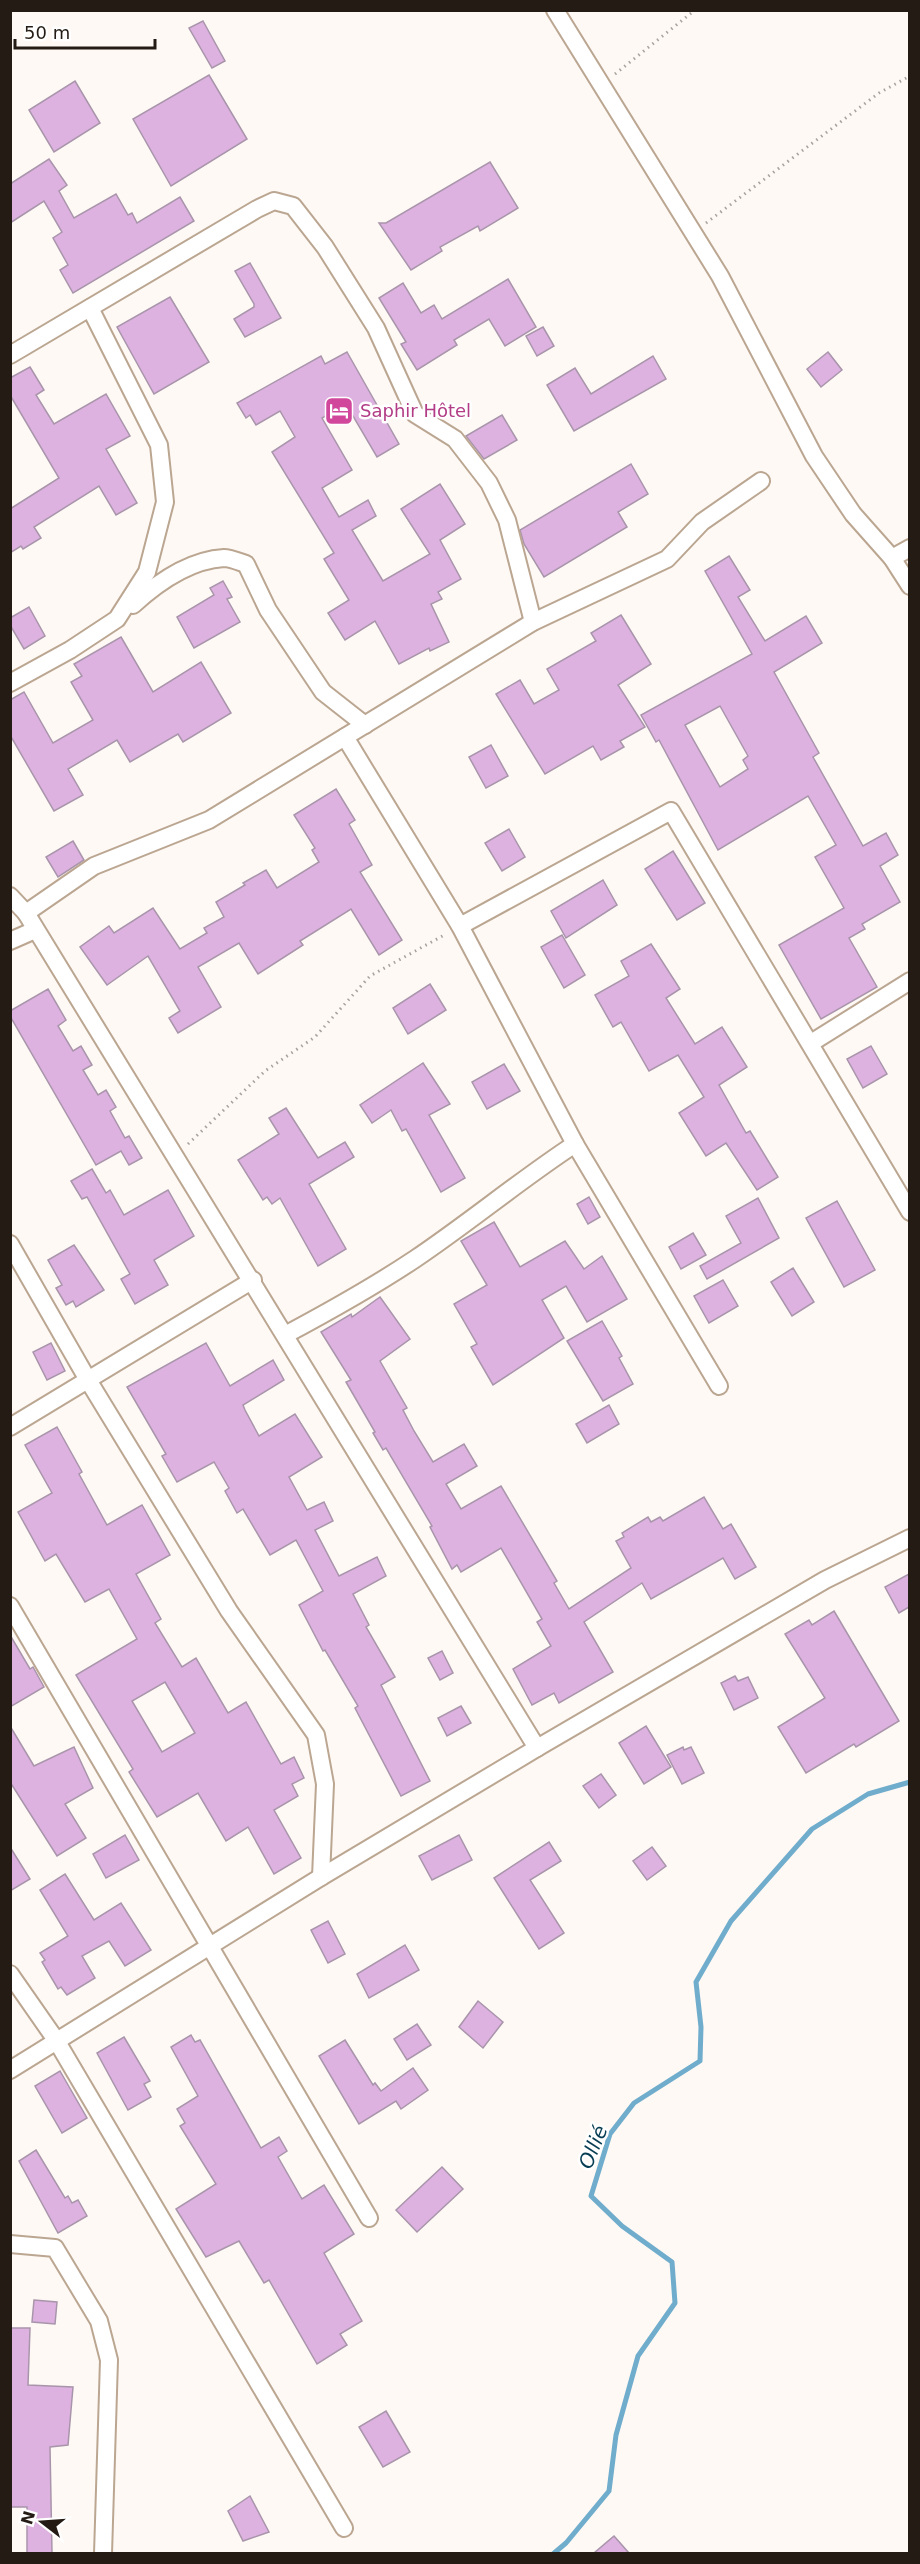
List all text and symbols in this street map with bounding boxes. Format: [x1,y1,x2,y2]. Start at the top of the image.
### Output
scale bar [15,12,154,50]
text: 50 m [24,22,70,43]
hotel icon: Saphir Hôtel [323,395,355,427]
place label: Saphir Hôtel [360,400,471,421]
water label: Ollié [573,2122,613,2172]
north arrow [12,2492,72,2552]
text: N [17,2509,39,2527]

